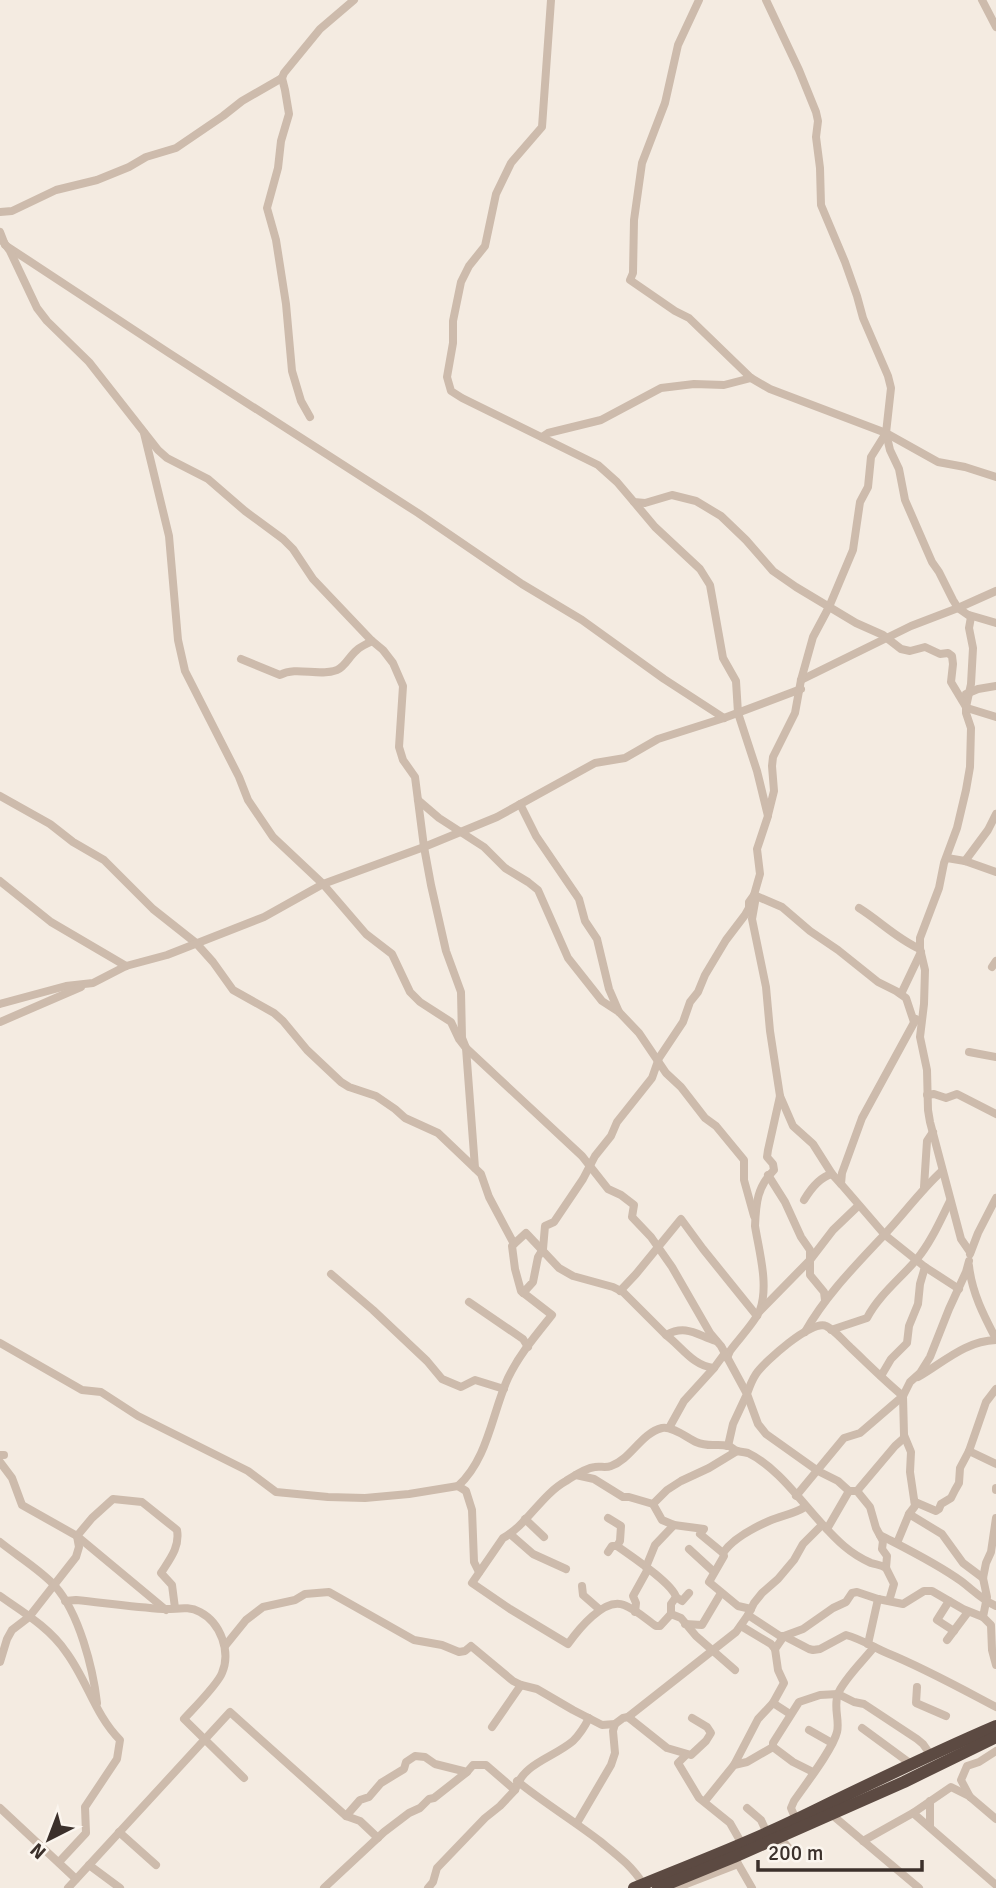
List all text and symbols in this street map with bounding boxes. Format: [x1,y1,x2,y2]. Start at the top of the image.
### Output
north arrow [14,1804,84,1874]
scale bar [758,1828,922,1872]
text: N [25,1838,51,1864]
text: 200 m [768,1840,823,1866]

